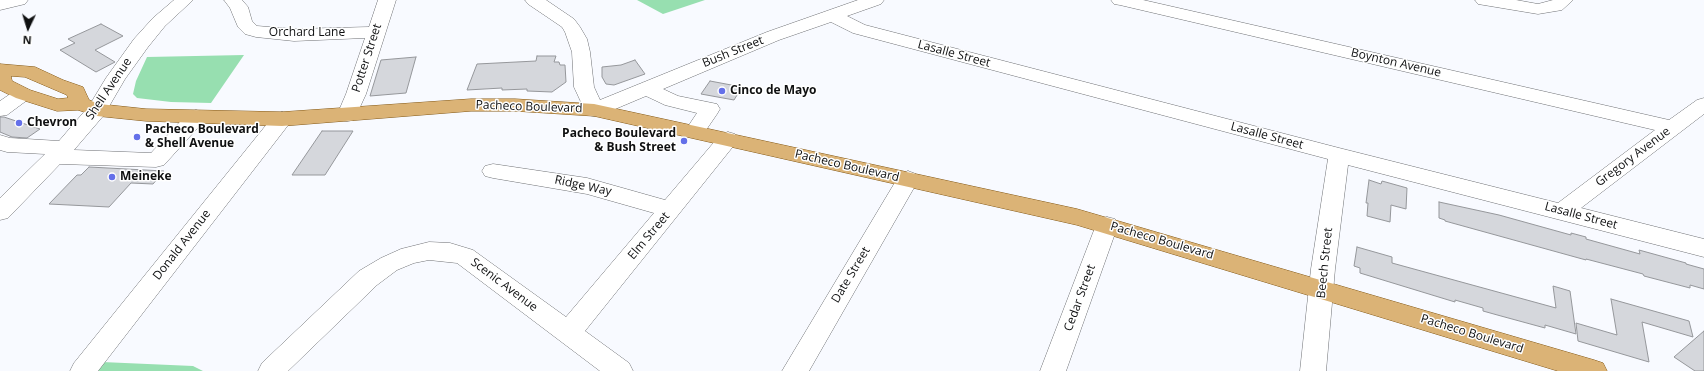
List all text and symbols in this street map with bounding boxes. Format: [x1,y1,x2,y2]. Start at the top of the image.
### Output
north arrow [8,8,48,48]
street label: Potter Street [349,22,385,94]
street label: Orchard Lane [269,26,345,40]
text: N [22,33,32,48]
street label: Bush Street [700,33,766,71]
street label: Lasalle Street [916,37,992,71]
street label: Boynton Avenue [1350,46,1442,80]
street label: Shell Avenue [83,55,135,123]
place label: Cinco de Mayo [730,84,817,98]
marker: Cinco de Mayo [717,86,727,96]
street label: Pacheco Boulevard [475,98,583,116]
place label: Chevron [27,116,77,130]
marker: Chevron [14,118,24,128]
street label: Lasalle Street [1229,119,1305,153]
place label: Pacheco Boulevard & Shell Avenue [145,123,259,151]
street label: Gregory Avenue [1593,124,1673,190]
place label: Pacheco Boulevard & Bush Street [562,127,676,155]
marker: Pacheco Boulevard & Shell Avenue [132,132,142,142]
marker: Pacheco Boulevard & Bush Street [679,136,689,146]
street label: Pacheco Boulevard [793,147,901,185]
place label: Meineke [120,170,172,184]
marker: Meineke [107,172,117,182]
street label: Ridge Way [553,173,613,199]
street label: Lasalle Street [1543,199,1619,233]
street label: Donald Avenue [150,207,214,283]
street label: Elm Street [625,209,673,263]
street label: Pacheco Boulevard [1109,219,1215,263]
street label: Beech Street [1314,227,1336,299]
street label: Date Street [829,244,873,306]
street label: Scenic Avenue [468,255,540,315]
street label: Cedar Street [1061,263,1099,333]
street label: Pacheco Boulevard [1419,311,1525,357]

